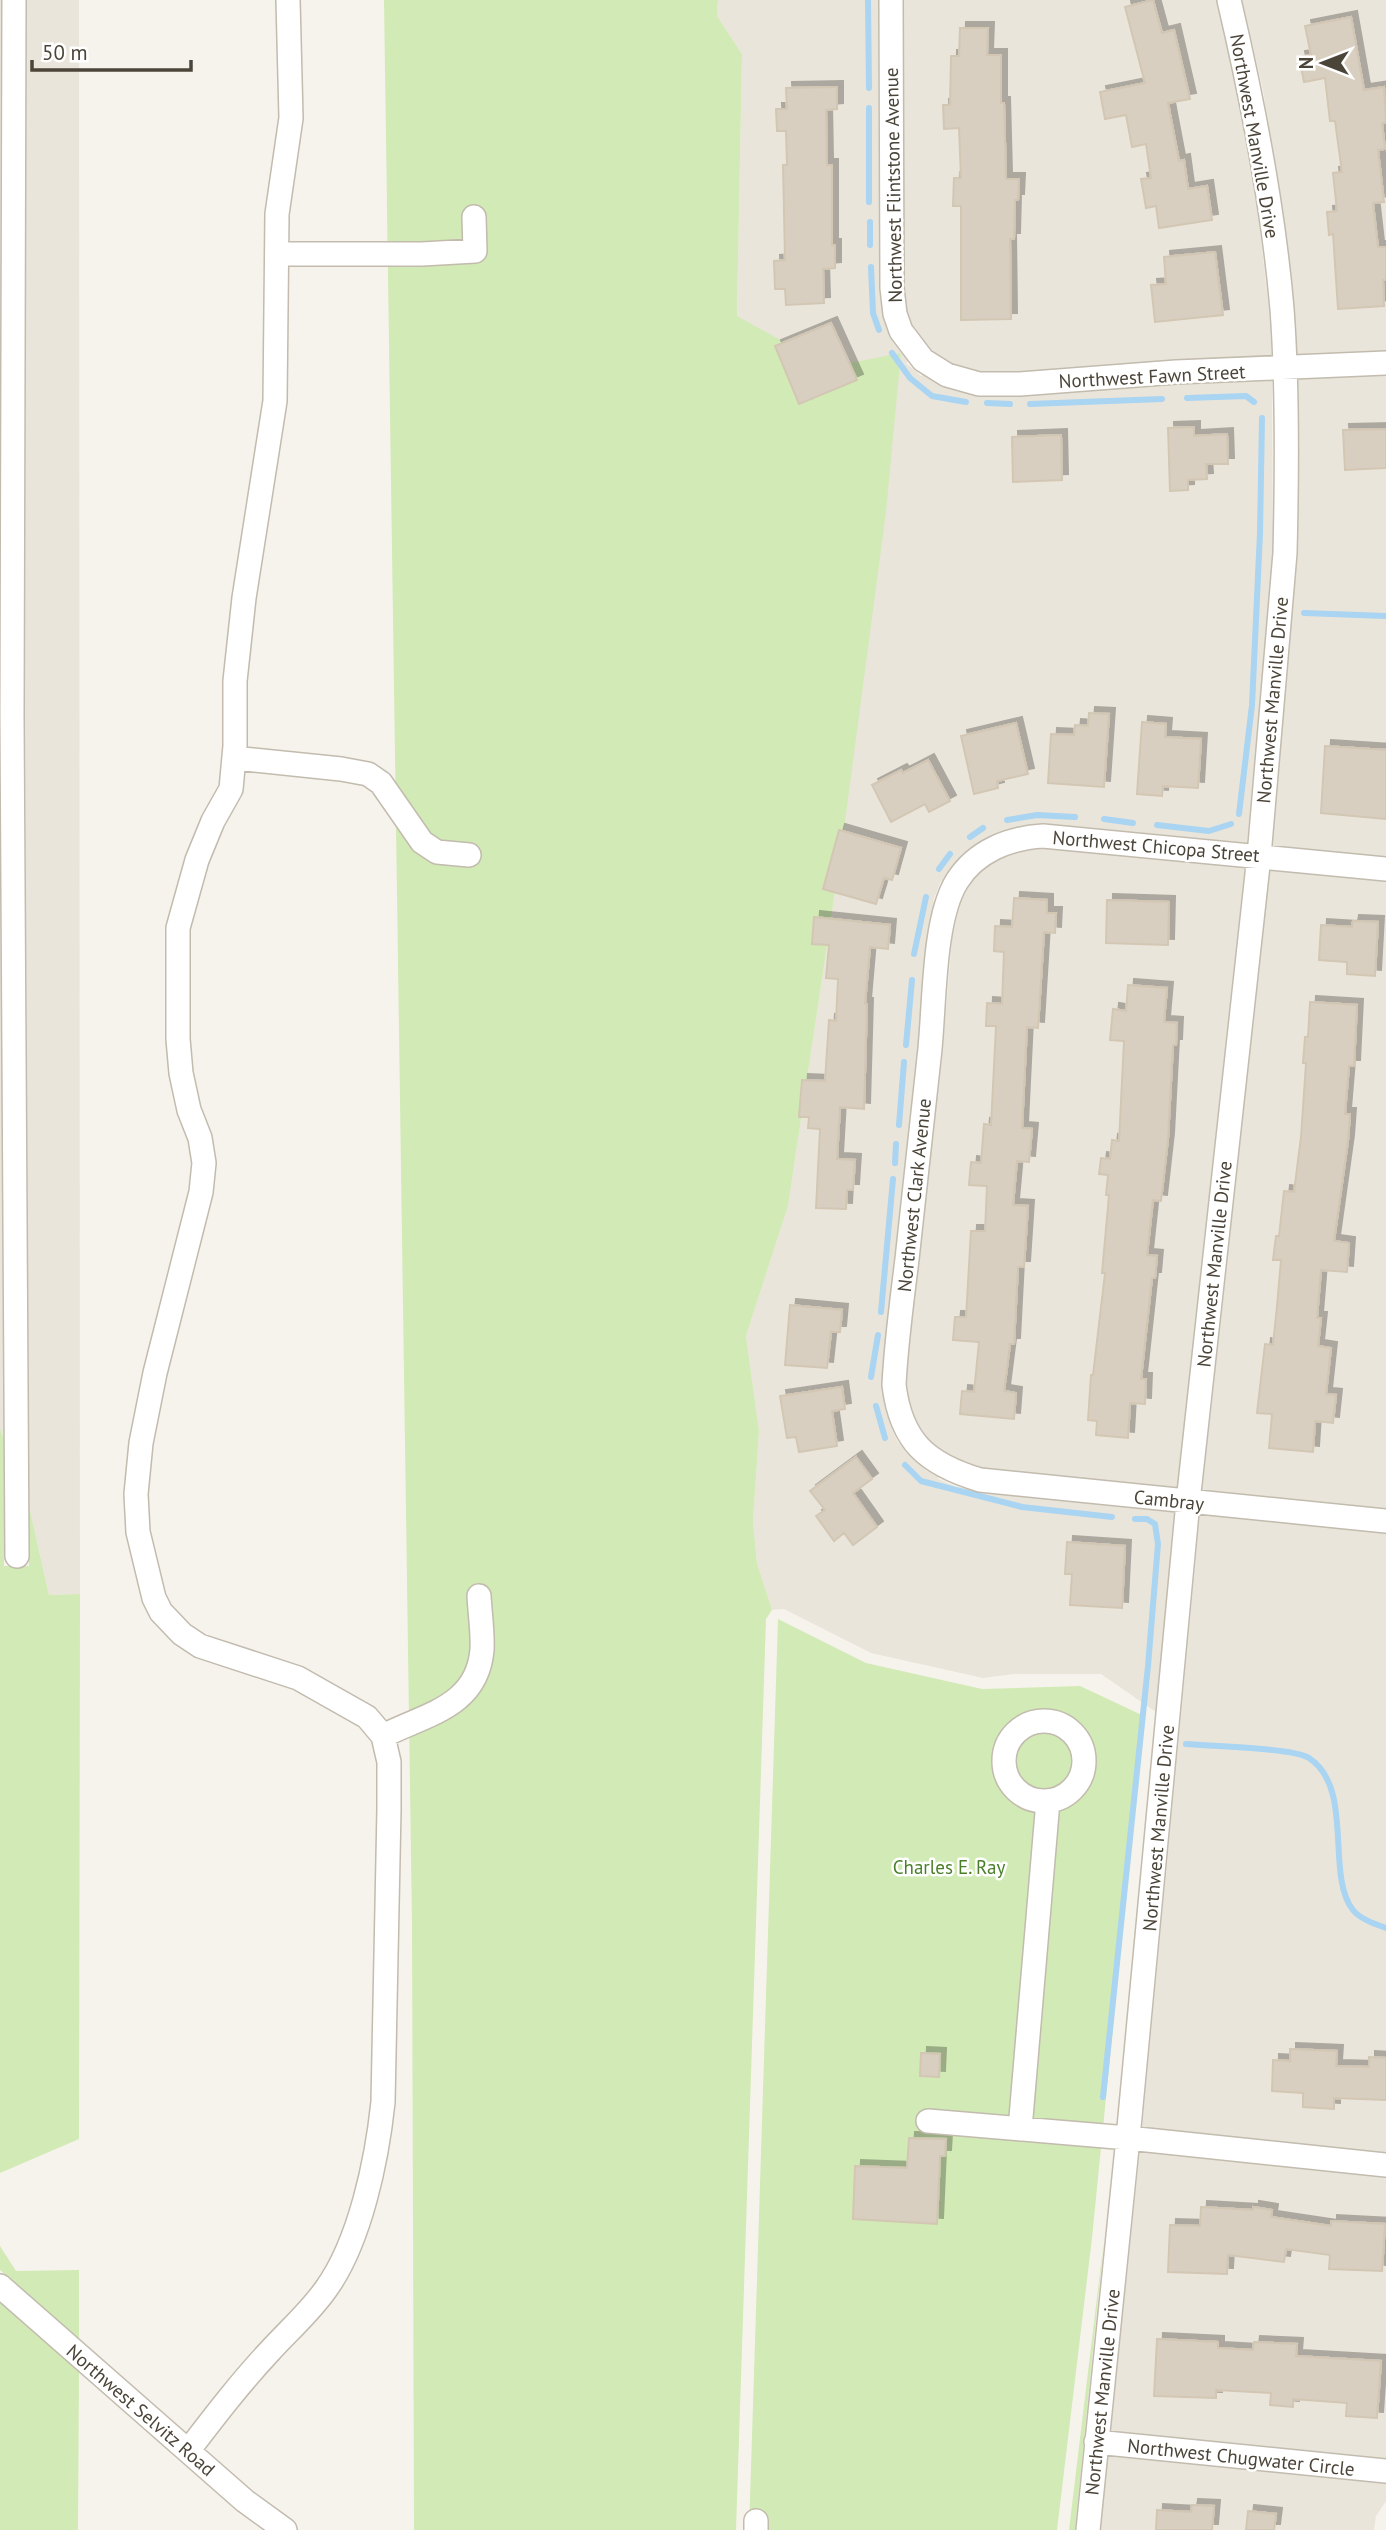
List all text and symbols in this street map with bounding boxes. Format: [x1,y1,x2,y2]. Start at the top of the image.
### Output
scale bar [32,28,191,72]
north arrow [1288,28,1358,98]
street label: Northwest Manville Drive [1225,32,1285,240]
text: 50 m [42,39,88,66]
text: N [1294,57,1318,69]
street label: Northwest Flintstone Avenue [879,67,907,303]
street label: Northwest Fawn Street [1058,359,1247,393]
street label: Northwest Manville Drive [1251,596,1293,804]
street label: Northwest Chicopa Street [1051,825,1261,867]
street label: Northwest Clark Avenue [892,1097,936,1293]
street label: Northwest Manville Drive [1191,1160,1237,1368]
street label: Cambray [1133,1484,1205,1516]
street label: Northwest Manville Drive [1137,1724,1179,1932]
park label: Charles E. Ray [893,1855,1005,1879]
street label: Northwest Manville Drive [1079,2288,1125,2496]
street label: Northwest Selvitz Road [62,2339,220,2481]
street label: Northwest Chugwater Circle [1126,2433,1356,2481]

